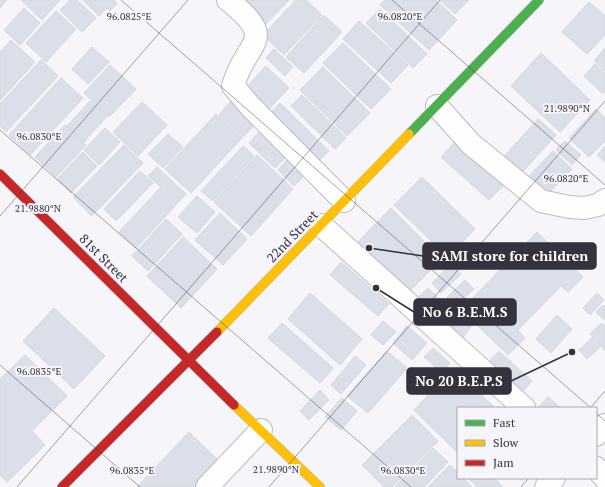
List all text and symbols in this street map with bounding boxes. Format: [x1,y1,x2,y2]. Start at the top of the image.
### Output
text: 96.0825°E [107,10,152,23]
text: 96.0820°E [378,10,423,23]
text: 21.9890°N [544,102,591,115]
text: 96.0830°E [17,130,62,143]
text: 96.0820°E [544,172,589,185]
text: 21.9880°N [15,202,62,215]
street label: 22nd Street [262,206,322,266]
street label: 81st Street [76,230,132,286]
callout: SAMI store for children [423,243,596,269]
text: SAMI store for children [432,246,588,265]
callout: No 6 B.E.M.S [414,299,516,325]
text: No 6 B.E.M.S [422,302,508,321]
text: 96.0835°E [17,365,62,378]
callout: No 20 B.E.P.S [407,368,511,394]
text: No 20 B.E.P.S [415,371,503,390]
legend [457,407,597,479]
text: Fast [493,415,516,430]
text: Slow [493,435,519,450]
text: Jam [493,455,514,470]
text: 21.9890°N [253,463,300,476]
text: 96.0835°E [110,464,155,477]
text: 96.0830°E [381,464,426,477]

